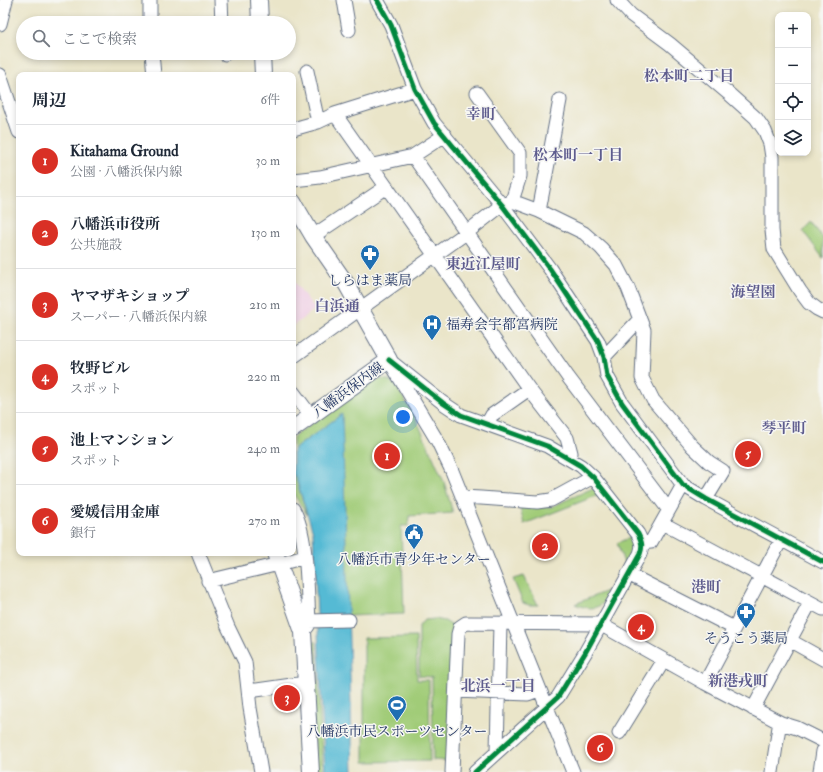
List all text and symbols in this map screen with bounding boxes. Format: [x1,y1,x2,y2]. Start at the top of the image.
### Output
map controls [775,12,811,156]
button: + [775,12,811,48]
search box [16,16,296,60]
icon: search [30,27,52,49]
text: ここで検索 [62,30,137,49]
button: − [775,48,811,84]
district label: 松本町二丁目 [644,67,734,86]
button: locate [775,84,811,120]
text: 周辺 [32,90,66,111]
text: 6件 [260,92,280,108]
district label: 幸町 [466,105,496,124]
button: layers [775,120,811,156]
text: Kitahama Ground [70,142,179,161]
district label: 松本町一丁目 [533,146,623,165]
text: 1 [43,153,47,169]
text: 30 m [256,153,280,169]
text: 公園 · 八幡浜保内線 [70,164,182,180]
text: 八幡浜市役所 [70,215,160,234]
text: 2 [42,225,48,241]
text: 130 m [251,225,280,241]
text: 公共施設 [70,237,122,253]
pharmacy icon: しらはま薬局 [359,243,381,271]
district label: 東近江屋町 [445,255,521,274]
place label: しらはま薬局 [328,272,412,289]
district label: 海望園 [730,283,776,302]
text: ヤマザキショップ [70,287,190,306]
text: 3 [43,297,48,313]
text: 210 m [249,297,280,313]
district label: 白浜通 [314,297,360,316]
text: スーパー · 八幡浜保内線 [70,309,207,325]
hospital icon: 福寿会宇都宮病院 [421,313,443,341]
place label: 福寿会宇都宮病院 [446,316,558,333]
street label: 八幡浜保内線 [309,358,387,422]
text: 牧野ビル [70,359,130,378]
text: 4 [41,369,49,385]
text: 220 m [247,369,280,385]
text: スポット [70,381,122,397]
your location [393,407,413,427]
district label: 琴平町 [761,419,807,438]
text: 池上マンション [70,431,174,450]
pin: 5 [735,439,761,469]
text: 5 [42,441,48,457]
text: 240 m [247,441,280,457]
pin: 1 [374,441,400,471]
text: スポット [70,453,122,469]
text: 愛媛信用金庫 [70,503,160,522]
text: 6 [42,513,48,529]
text: 270 m [248,513,280,529]
public building icon: 八幡浜市青少年センター [403,522,425,550]
text: 銀行 [70,525,96,541]
pin: 2 [532,531,558,561]
place label: 八幡浜市青少年センター [337,551,491,568]
district label: 港町 [691,578,721,597]
pharmacy icon: そうこう薬局 [735,601,757,629]
pin: 4 [628,612,654,642]
place label: そうこう薬局 [704,630,788,647]
district label: 新港戎町 [708,672,768,691]
district label: 北浜一丁目 [460,677,536,696]
pin: 3 [274,683,300,713]
sports icon: 八幡浜市民スポーツセンター [386,694,408,722]
place label: 八幡浜市民スポーツセンター [307,723,487,740]
pin: 6 [587,733,613,763]

